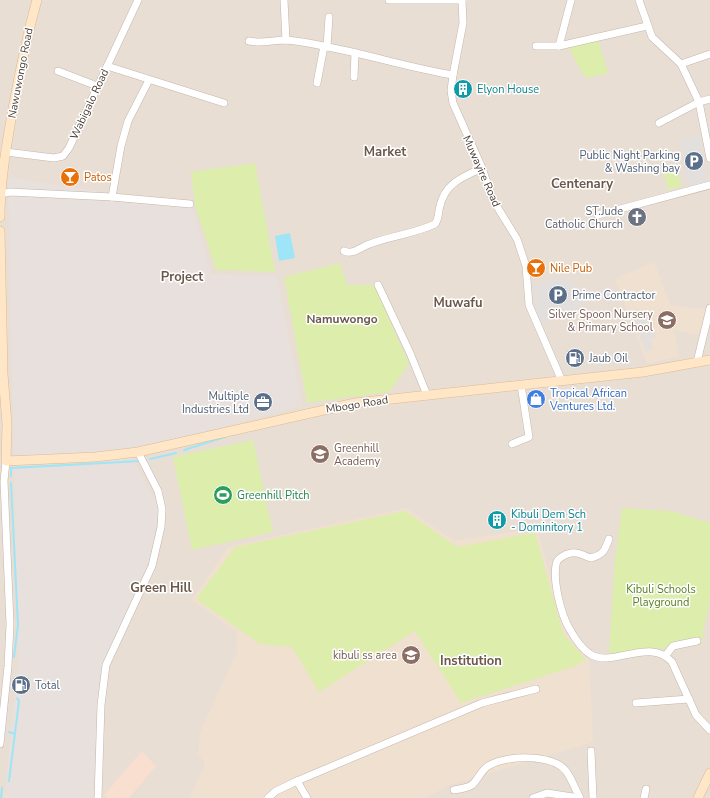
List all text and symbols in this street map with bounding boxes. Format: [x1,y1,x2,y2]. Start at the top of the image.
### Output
street label: Nawuwongo Road [4,27,37,120]
street label: Wabigalo Road [67,66,112,142]
building icon: Elyon House [452,78,474,100]
place label: Elyon House [477,82,539,97]
street label: Muwayire Road [459,133,504,209]
district label: Market [364,143,407,161]
place label: Public Night Parking & Washing bay [580,148,680,176]
parking icon: Public Night Parking & Washing bay [683,150,705,172]
bar icon: Patos [59,166,81,188]
place label: Patos [84,170,112,185]
district label: Centenary [551,175,613,193]
place label: ST.Jude Catholic Church [545,204,623,232]
church icon: ST.Jude Catholic Church [626,206,648,228]
bar icon: Nile Pub [525,257,547,279]
place label: Nile Pub [550,261,592,276]
district label: Project [161,268,204,286]
parking icon: Prime Contractor [547,284,569,306]
place label: Prime Contractor [572,288,655,303]
district label: Muwafu [433,294,483,312]
place label: Silver Spoon Nursery & Primary School [549,307,654,335]
school or university icon: Silver Spoon Nursery & Primary School [656,309,678,331]
district label: Namuwongo [306,311,378,327]
fuel station icon: Jaub Oil [564,347,586,369]
place label: Jaub Oil [588,351,629,366]
place label: Tropical African Ventures Ltd. [549,386,627,414]
shop icon: Tropical African Ventures Ltd. [525,388,547,410]
place label: Multiple Industries Ltd [182,389,249,417]
office icon: Multiple Industries Ltd [252,391,274,413]
street label: Mbogo Road [325,392,389,417]
place label: Greenhill Academy [334,441,380,469]
school or university icon: Greenhill Academy [309,443,331,465]
sports icon: Greenhill Pitch [212,484,234,506]
place label: Greenhill Pitch [237,488,310,503]
place label: Kibuli Dem Sch - Dominitory 1 [511,507,586,535]
building icon: Kibuli Dem Sch - Dominitory 1 [486,509,508,531]
district label: Green Hill [130,579,193,597]
park label: Kibuli Schools Playground [626,582,696,610]
school or university icon: kibuli ss area [400,644,422,666]
place label: kibuli ss area [333,648,397,663]
district label: Institution [440,652,502,670]
fuel station icon: Total [10,674,32,696]
place label: Total [35,678,61,693]

